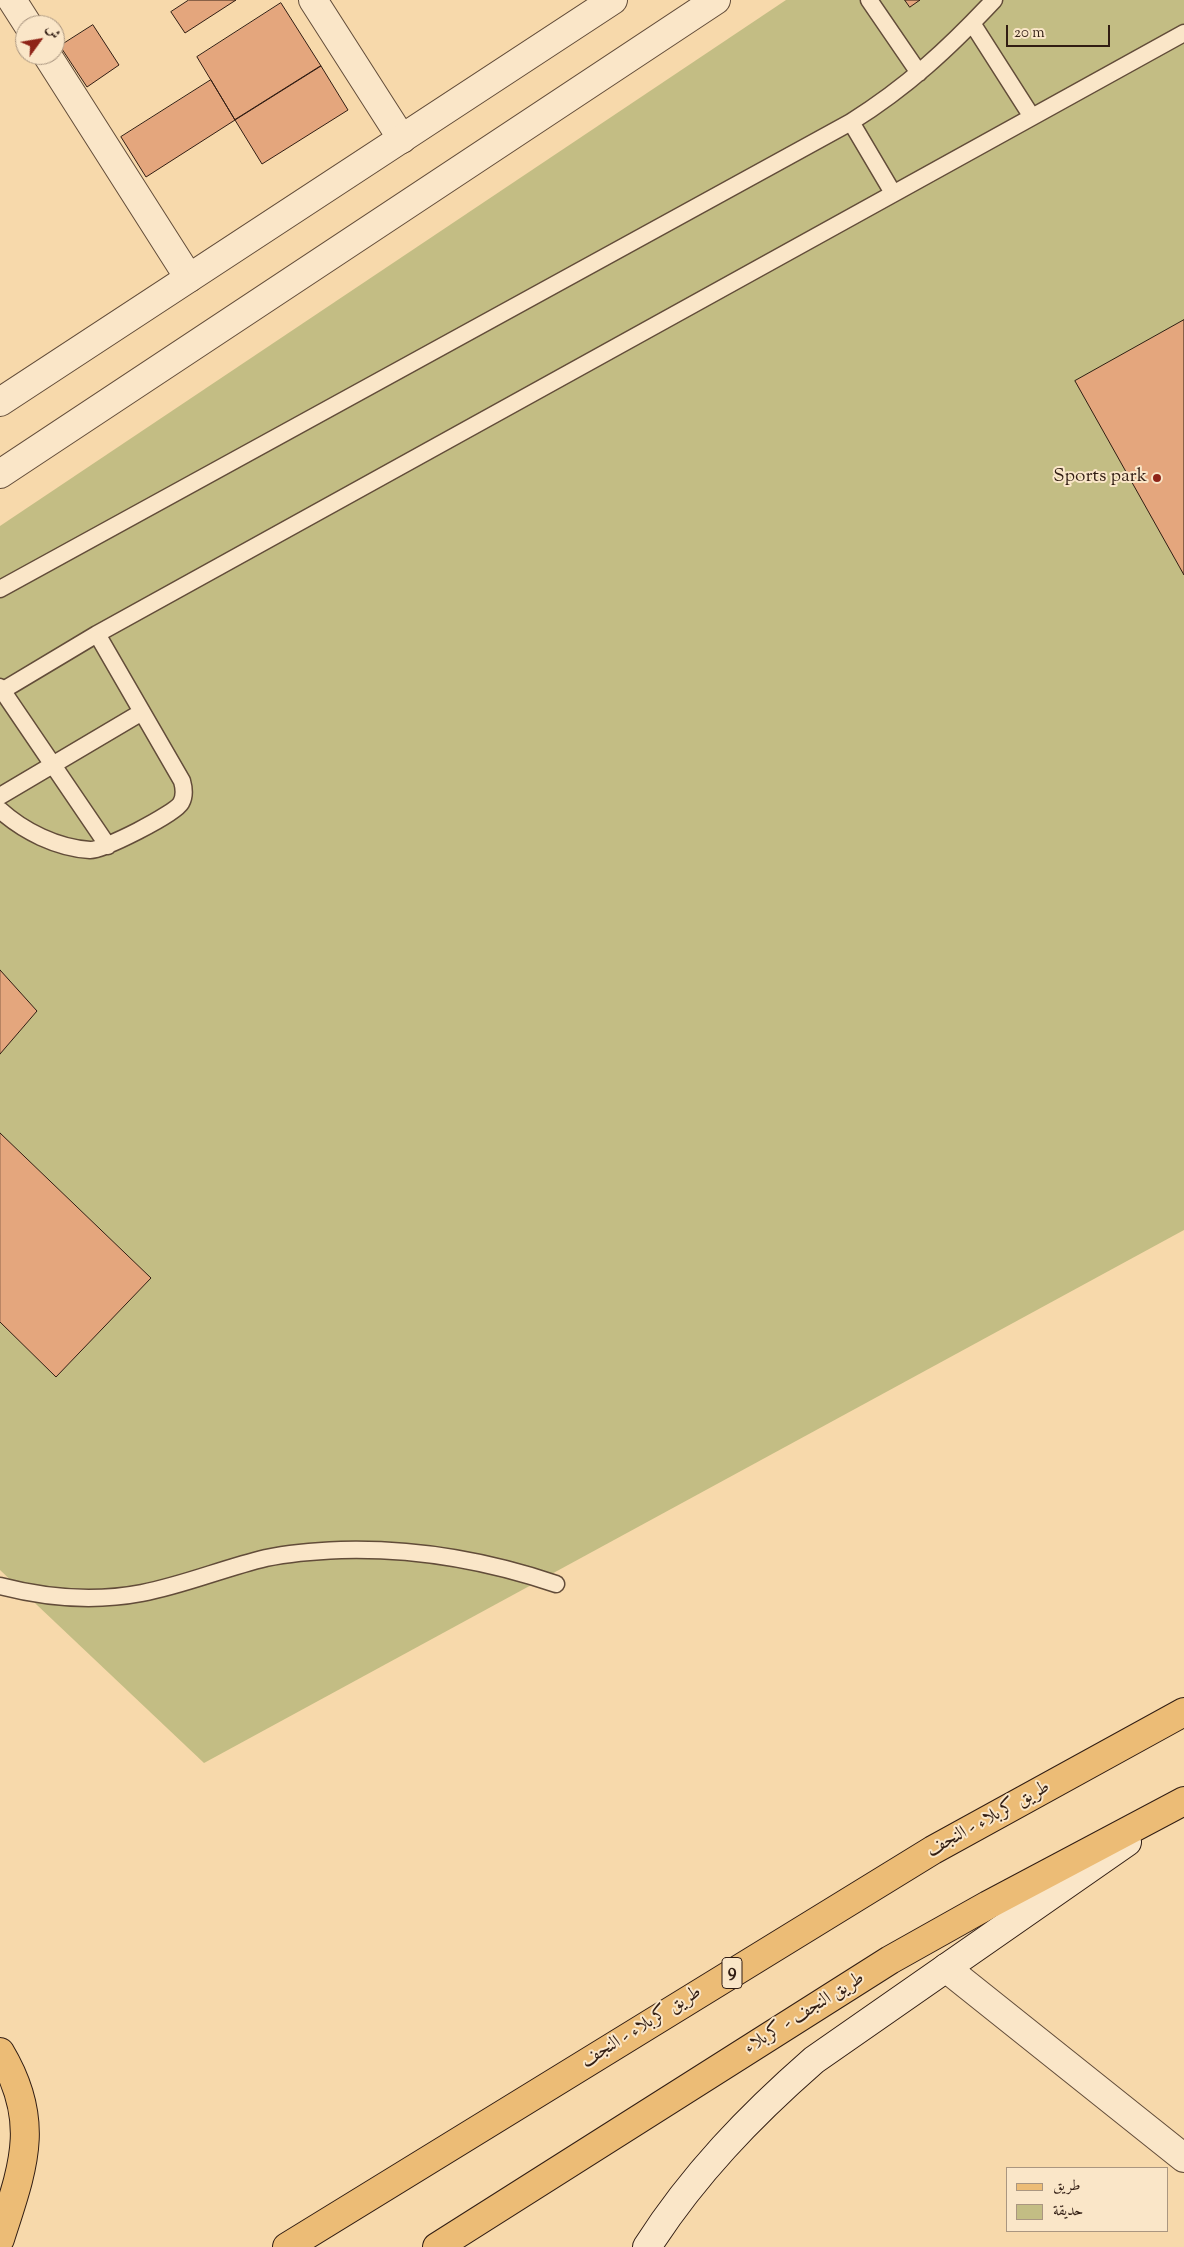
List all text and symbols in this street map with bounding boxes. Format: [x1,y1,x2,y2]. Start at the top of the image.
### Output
north arrow [15,15,65,65]
scale bar [1009,15,1113,47]
text: ش [40,21,64,44]
text: 20 m [1014,23,1045,44]
place label: Sports park [1053,467,1147,489]
marker: Sports park [1151,472,1163,484]
street label: طريق کربلاء - النجف [923,1777,1055,1863]
road number: 9 [722,1958,742,1989]
street label: طريق النجف - کربلاء [741,1968,869,2060]
street label: طريق کربلاء - النجف [578,1982,706,2074]
legend [1006,2167,1169,2232]
text: طريق [1053,2176,1080,2197]
text: حديقة [1053,2201,1083,2222]

